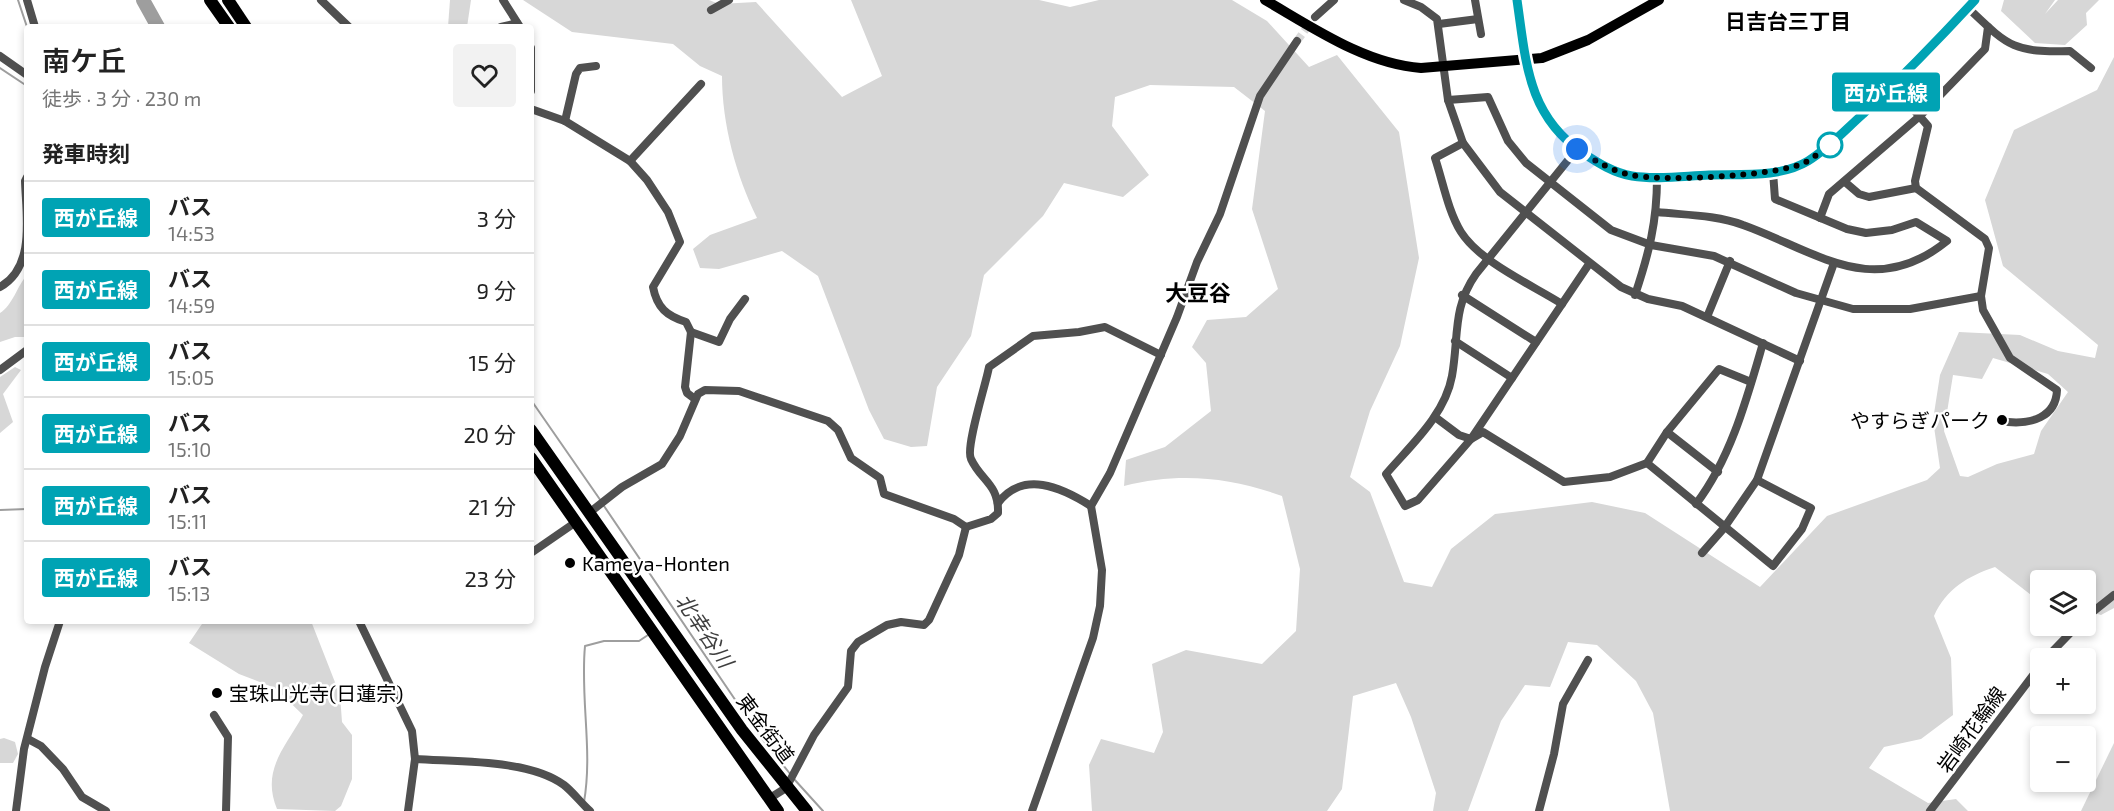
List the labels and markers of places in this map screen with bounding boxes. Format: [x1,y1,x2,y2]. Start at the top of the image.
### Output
unlabelled marker [1817,132,1843,158]
place label: やすらぎパーク [1850,408,1990,432]
marker: やすらぎパーク [1995,413,2009,427]
place label: Kameya-Honten [582,551,730,575]
marker: Kameya-Honten [563,556,577,570]
place label: 宝珠山光寺(日蓮宗) [229,681,403,705]
marker: 宝珠山光寺(日蓮宗) [210,686,224,700]

